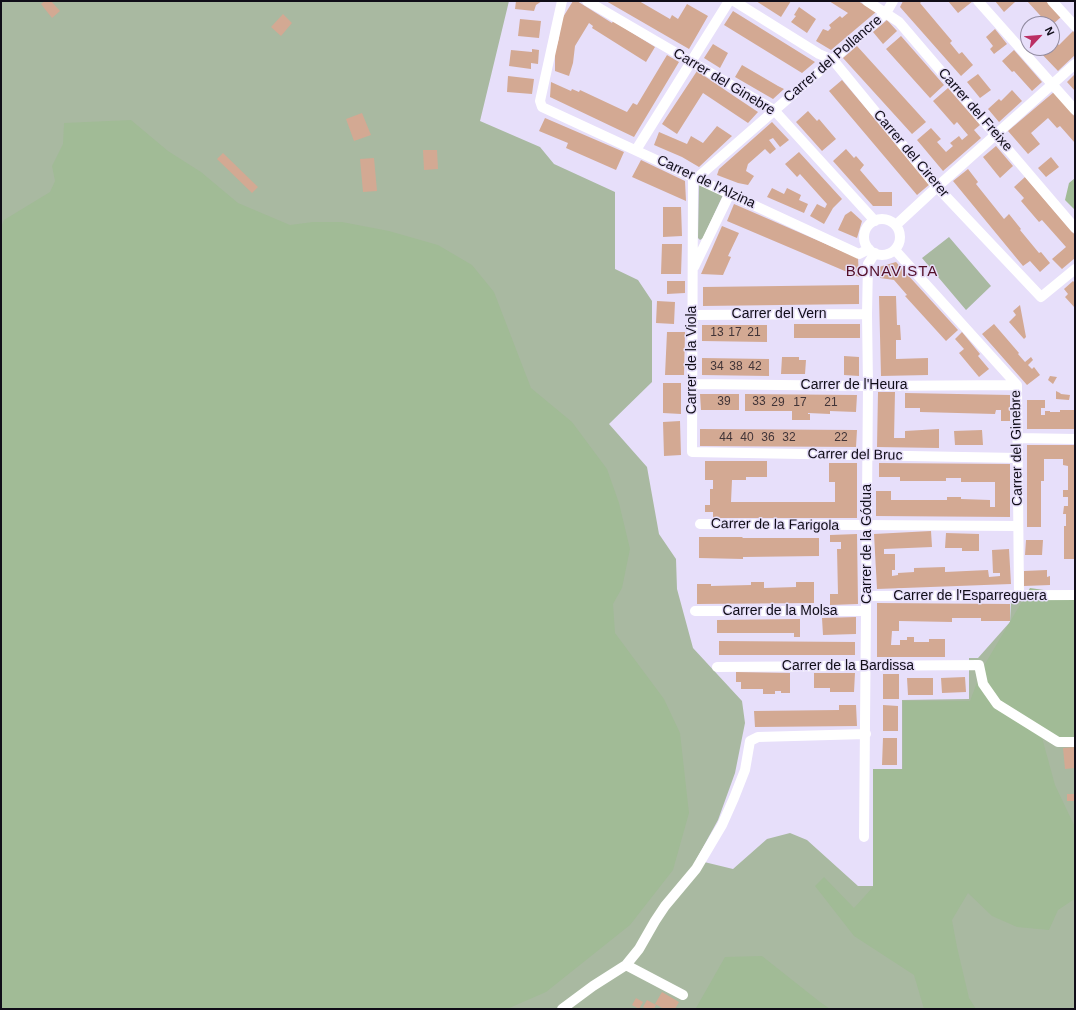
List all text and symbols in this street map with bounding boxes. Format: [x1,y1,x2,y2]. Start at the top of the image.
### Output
street label: Carrer del Pollancre [781,12,885,106]
north arrow [1020,16,1060,56]
text: N [1043,25,1057,37]
street label: Carrer del Ginebre [670,45,778,119]
street label: Carrer del Freixe [934,65,1016,155]
street label: Carrer del Cirerer [870,107,952,201]
street label: Carrer de l'Alzina [654,152,758,212]
district label: BONAVISTA [846,263,938,281]
street label: Carrer de la Viola [684,306,700,414]
street label: Carrer del Vern [732,306,826,322]
house number: 13 [710,326,724,340]
house number: 17 [728,326,742,340]
house number: 21 [747,326,761,340]
house number: 34 [710,360,724,374]
house number: 38 [729,360,743,374]
house number: 42 [748,360,762,374]
street label: Carrer de l'Heura [801,377,907,393]
street label: Carrer del Ginebre [1008,390,1026,506]
house number: 39 [717,395,731,409]
house number: 33 [752,395,766,409]
house number: 29 [771,396,785,410]
house number: 17 [793,396,807,410]
house number: 21 [824,396,838,410]
house number: 44 [719,431,733,445]
house number: 40 [740,431,754,445]
house number: 36 [761,431,775,445]
house number: 32 [782,431,796,445]
house number: 22 [834,431,848,445]
street label: Carrer del Bruc [807,446,903,464]
street label: Carrer de la Gódua [859,484,875,604]
street label: Carrer de la Farigola [711,515,839,535]
street label: Carrer de l'Esparreguera [893,588,1047,604]
street label: Carrer de la Molsa [722,603,838,619]
street label: Carrer de la Bardissa [782,658,914,674]

